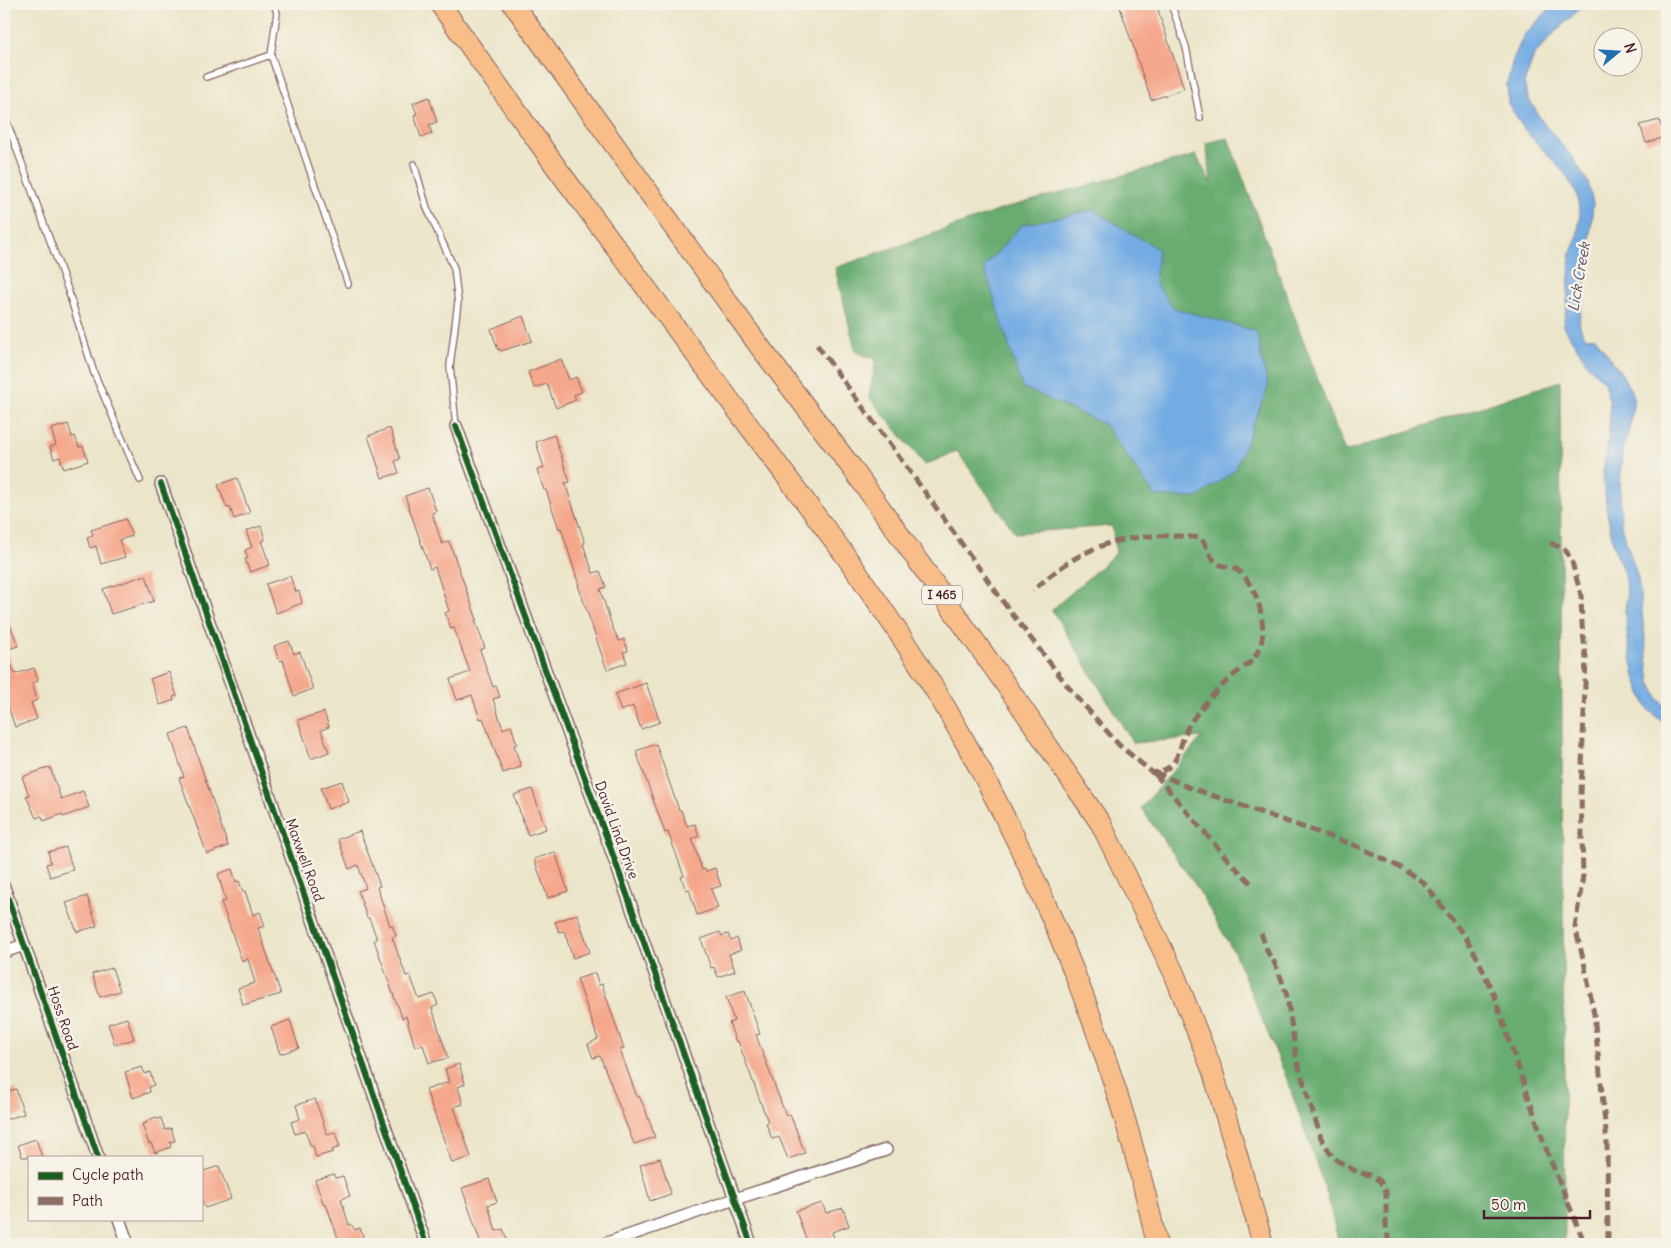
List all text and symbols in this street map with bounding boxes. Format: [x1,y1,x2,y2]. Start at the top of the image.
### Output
north arrow [1594,28,1644,78]
text: N [1620,41,1640,55]
water label: Lick Creek [1563,240,1594,313]
road number: I 465 [922,586,962,604]
street label: David Lind Drive [591,779,643,881]
street label: Maxwell Road [282,816,328,904]
street label: Hoss Road [44,983,82,1053]
legend [28,1156,202,1220]
text: Cycle path [72,1165,144,1184]
scale bar [1484,1188,1590,1220]
text: Path [72,1191,103,1210]
text: 50 m [1491,1195,1526,1214]

